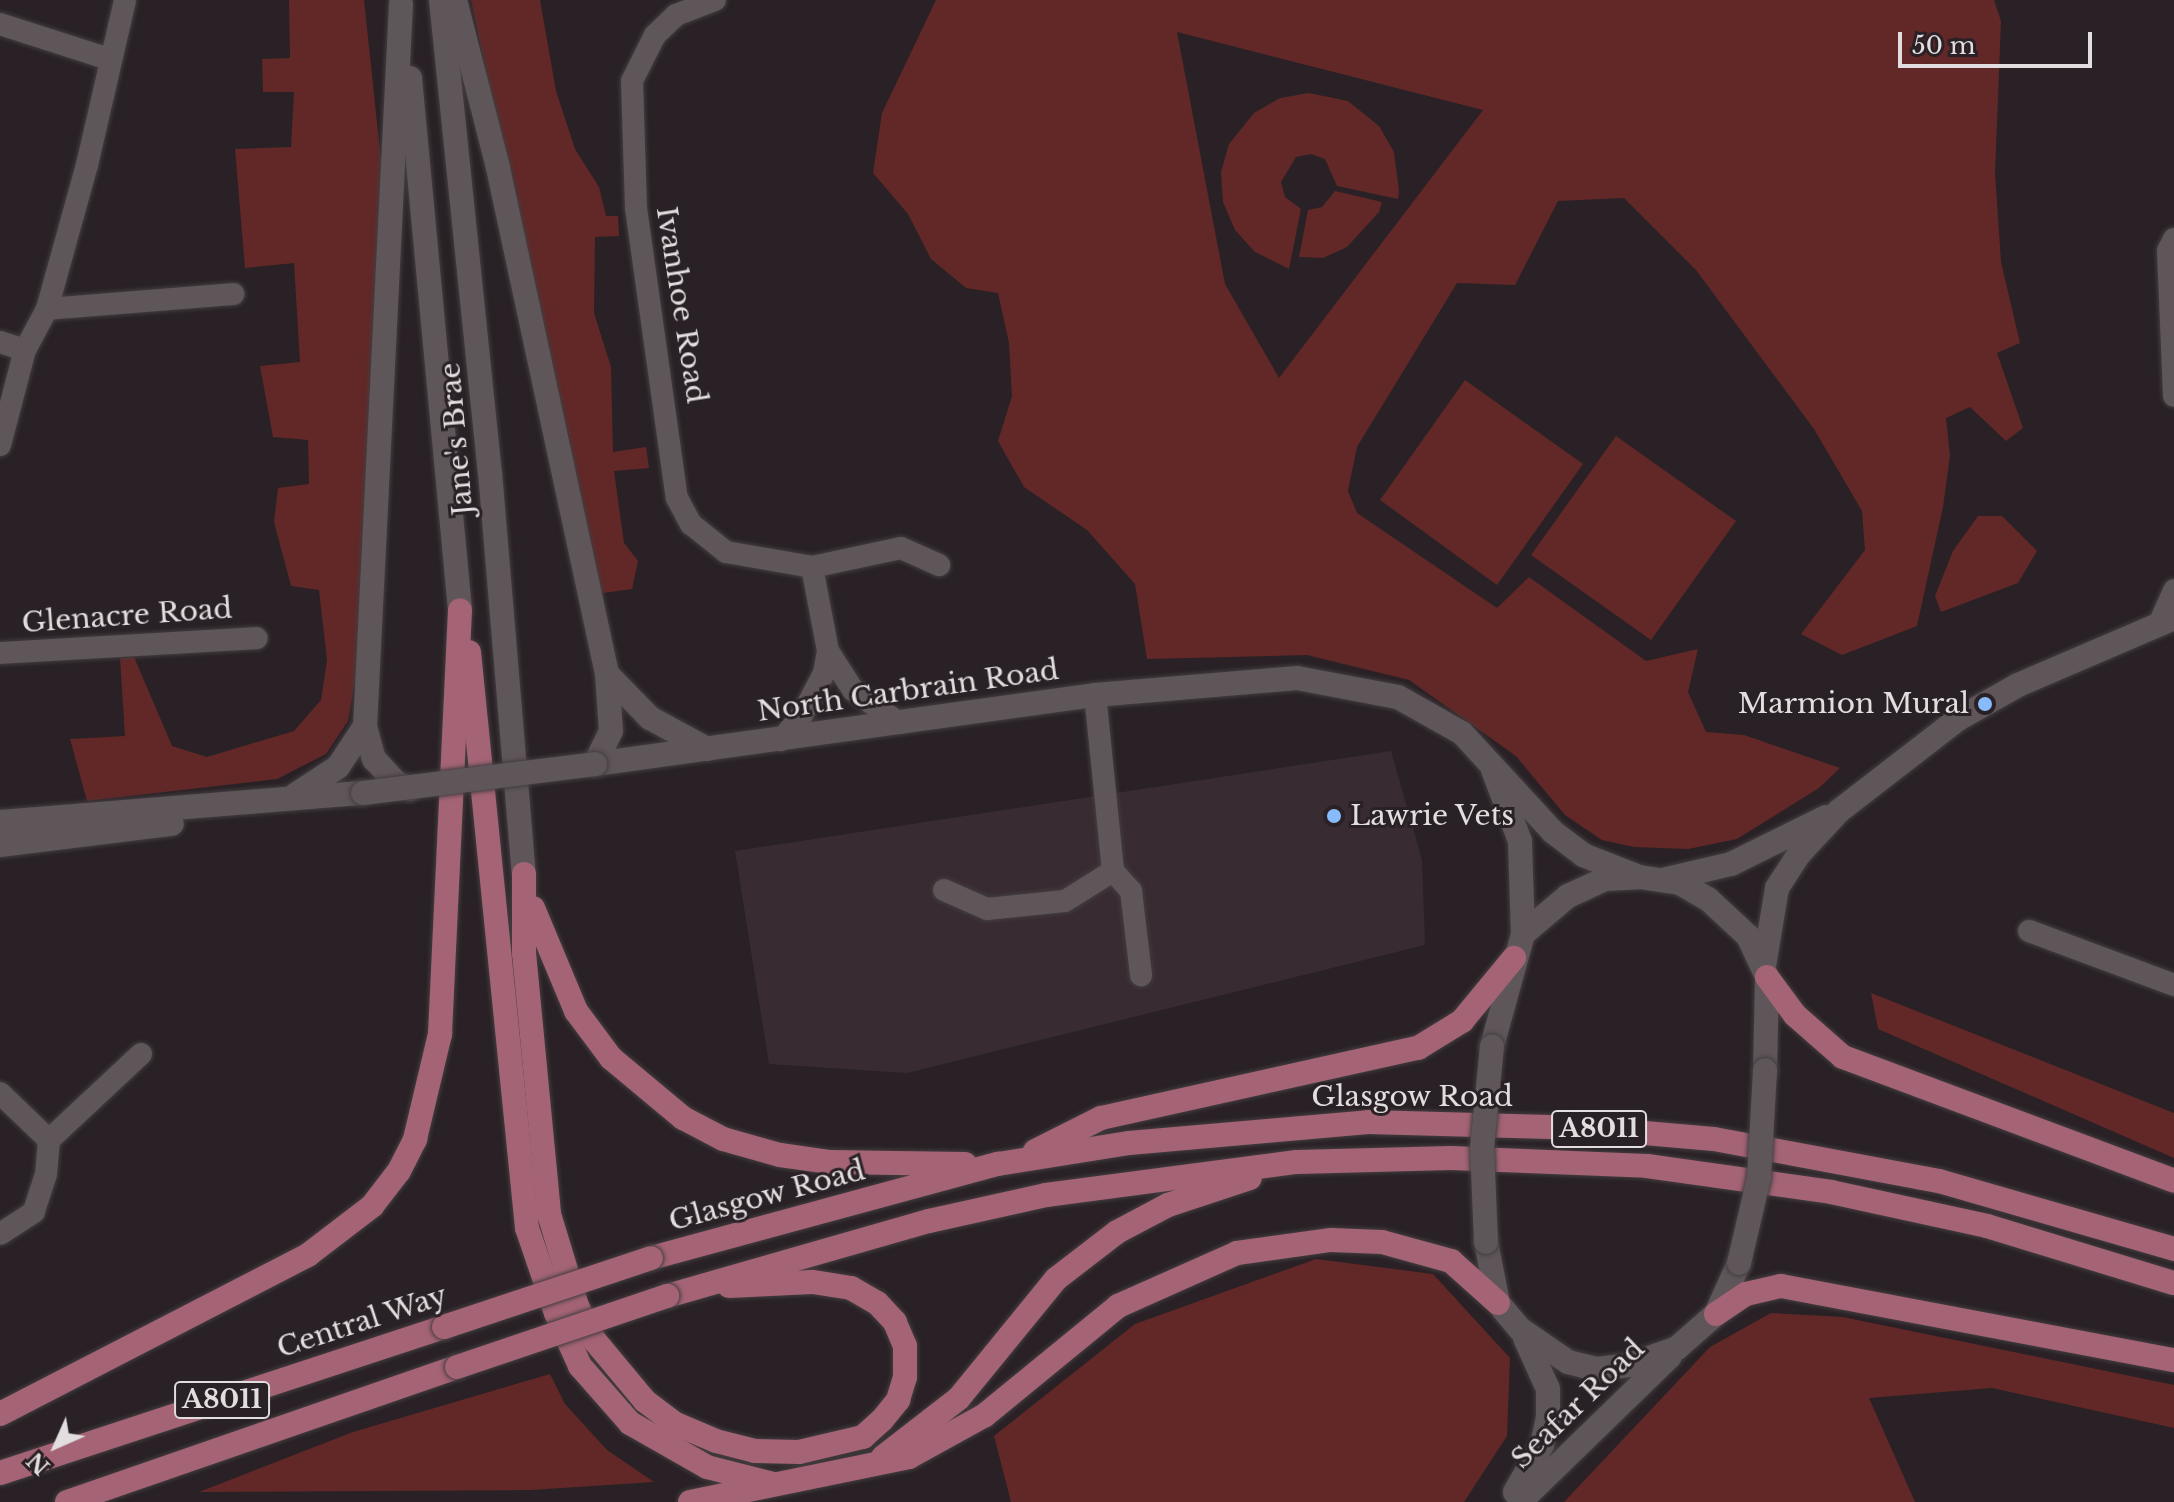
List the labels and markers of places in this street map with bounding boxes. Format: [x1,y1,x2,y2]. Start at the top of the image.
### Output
place label: Marmion Mural [1738,687,1969,721]
marker: Marmion Mural [1976,695,1994,713]
place label: Lawrie Vets [1350,799,1515,833]
marker: Lawrie Vets [1325,807,1343,825]

